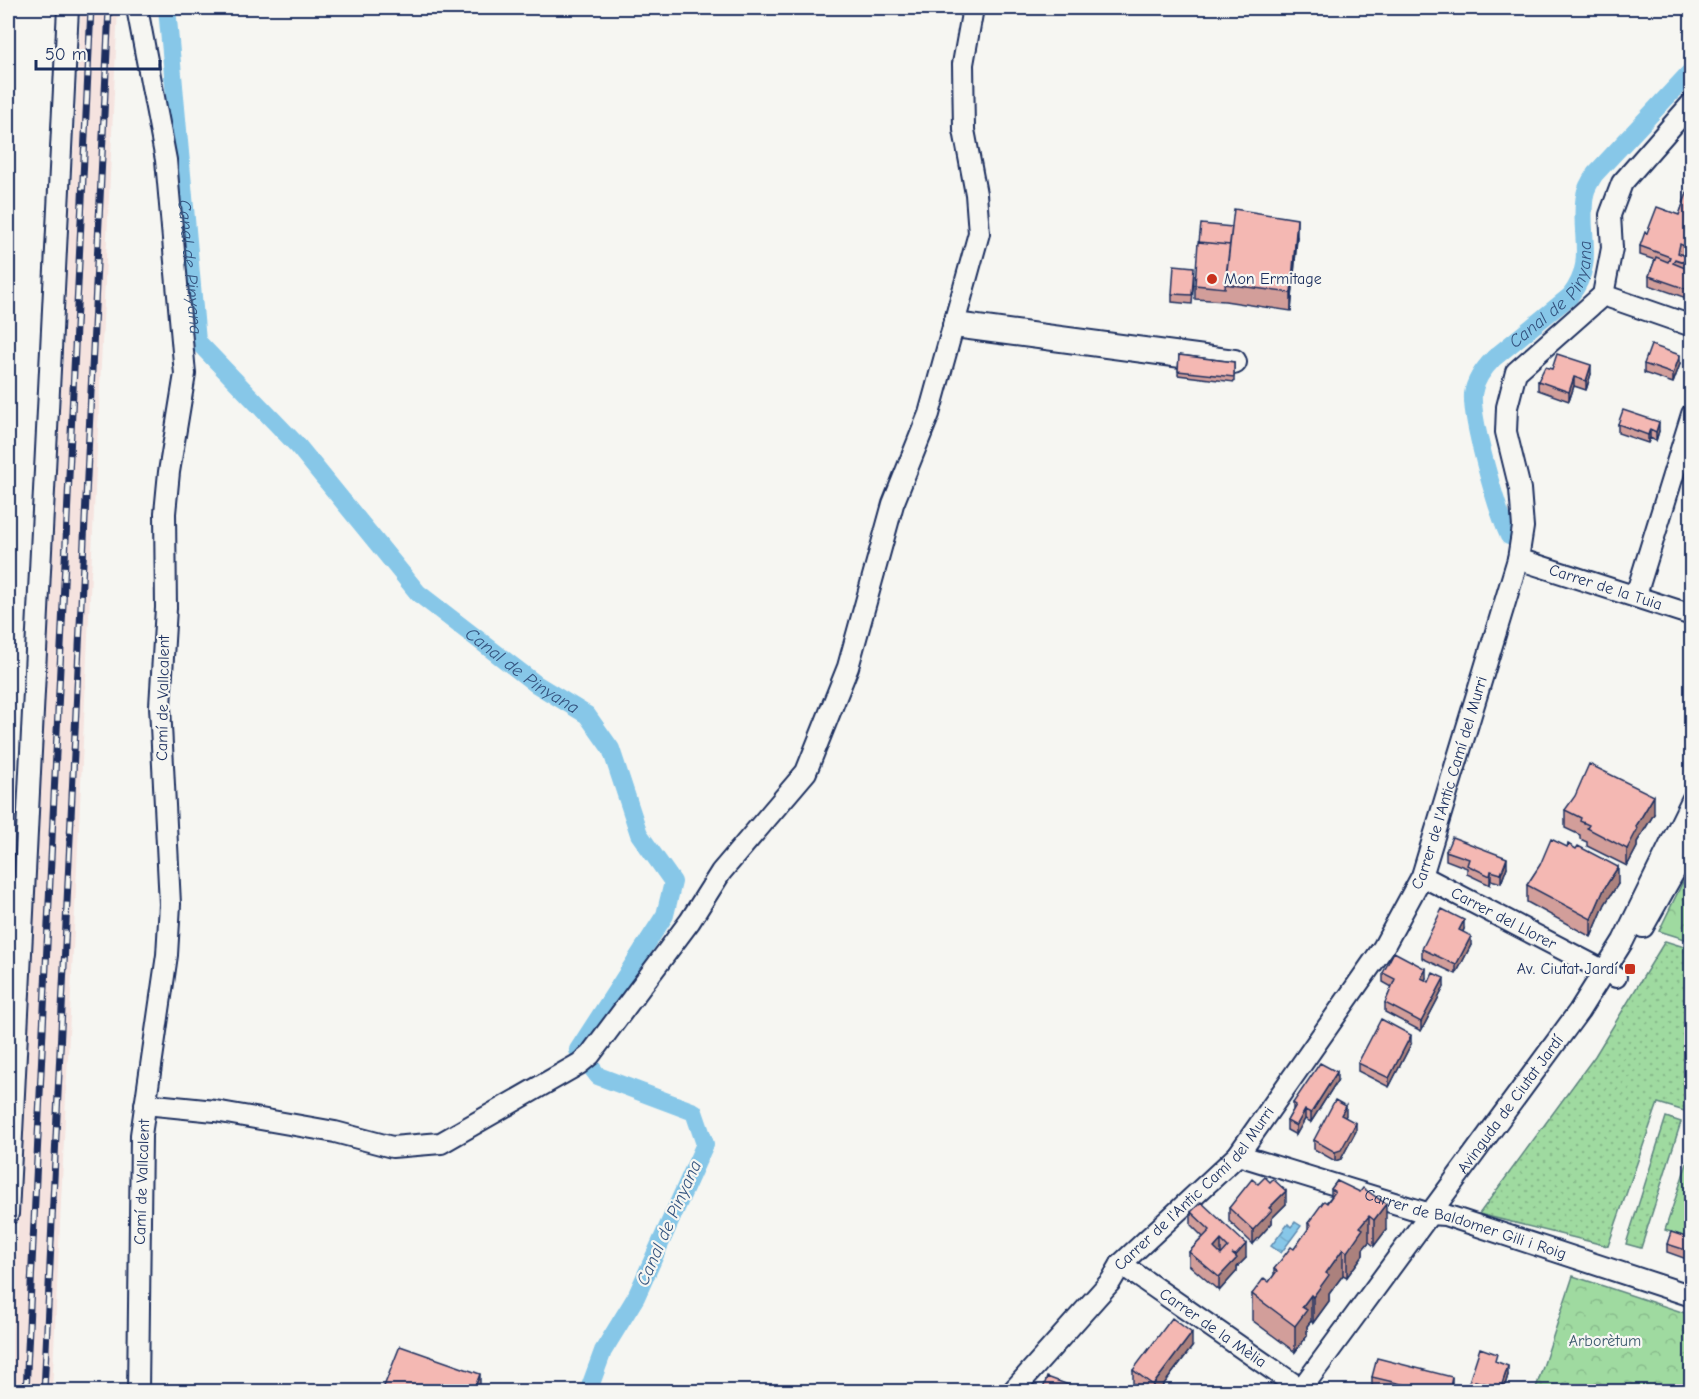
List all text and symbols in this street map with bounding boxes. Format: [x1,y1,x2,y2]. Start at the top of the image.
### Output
scale bar [36,33,160,71]
text: 50 m [45,44,87,65]
water label: Canal de Pinyana [174,199,207,335]
water label: Canal de Pinyana [1504,240,1596,352]
place label: Mon Ermitage [1224,270,1322,288]
marker: Mon Ermitage [1205,272,1219,286]
street label: Carrer de la Tuia [1547,561,1664,614]
water label: Canal de Pinyana [461,623,583,718]
street label: Camí de Vallcalent [153,634,173,761]
street label: Carrer de l'Antic Camí del Murri [1407,674,1491,893]
street label: Carrer del Llorer [1448,884,1560,954]
place label: Av. Ciutat Jardí [1517,960,1618,978]
marker: Av. Ciutat Jardí [1623,962,1637,976]
street label: Avinguda de Ciutat Jardí [1454,1032,1567,1177]
street label: Carrer de l'Antic Camí del Murri [1110,1103,1278,1273]
street label: Camí de Vallcalent [131,1118,153,1245]
water label: Canal de Pinyana [632,1157,706,1289]
street label: Carrer de Baldomer Gili i Roig [1362,1185,1569,1263]
street label: Carrer de la Mèlia [1156,1285,1270,1371]
park label: Arborètum [1569,1332,1641,1350]

